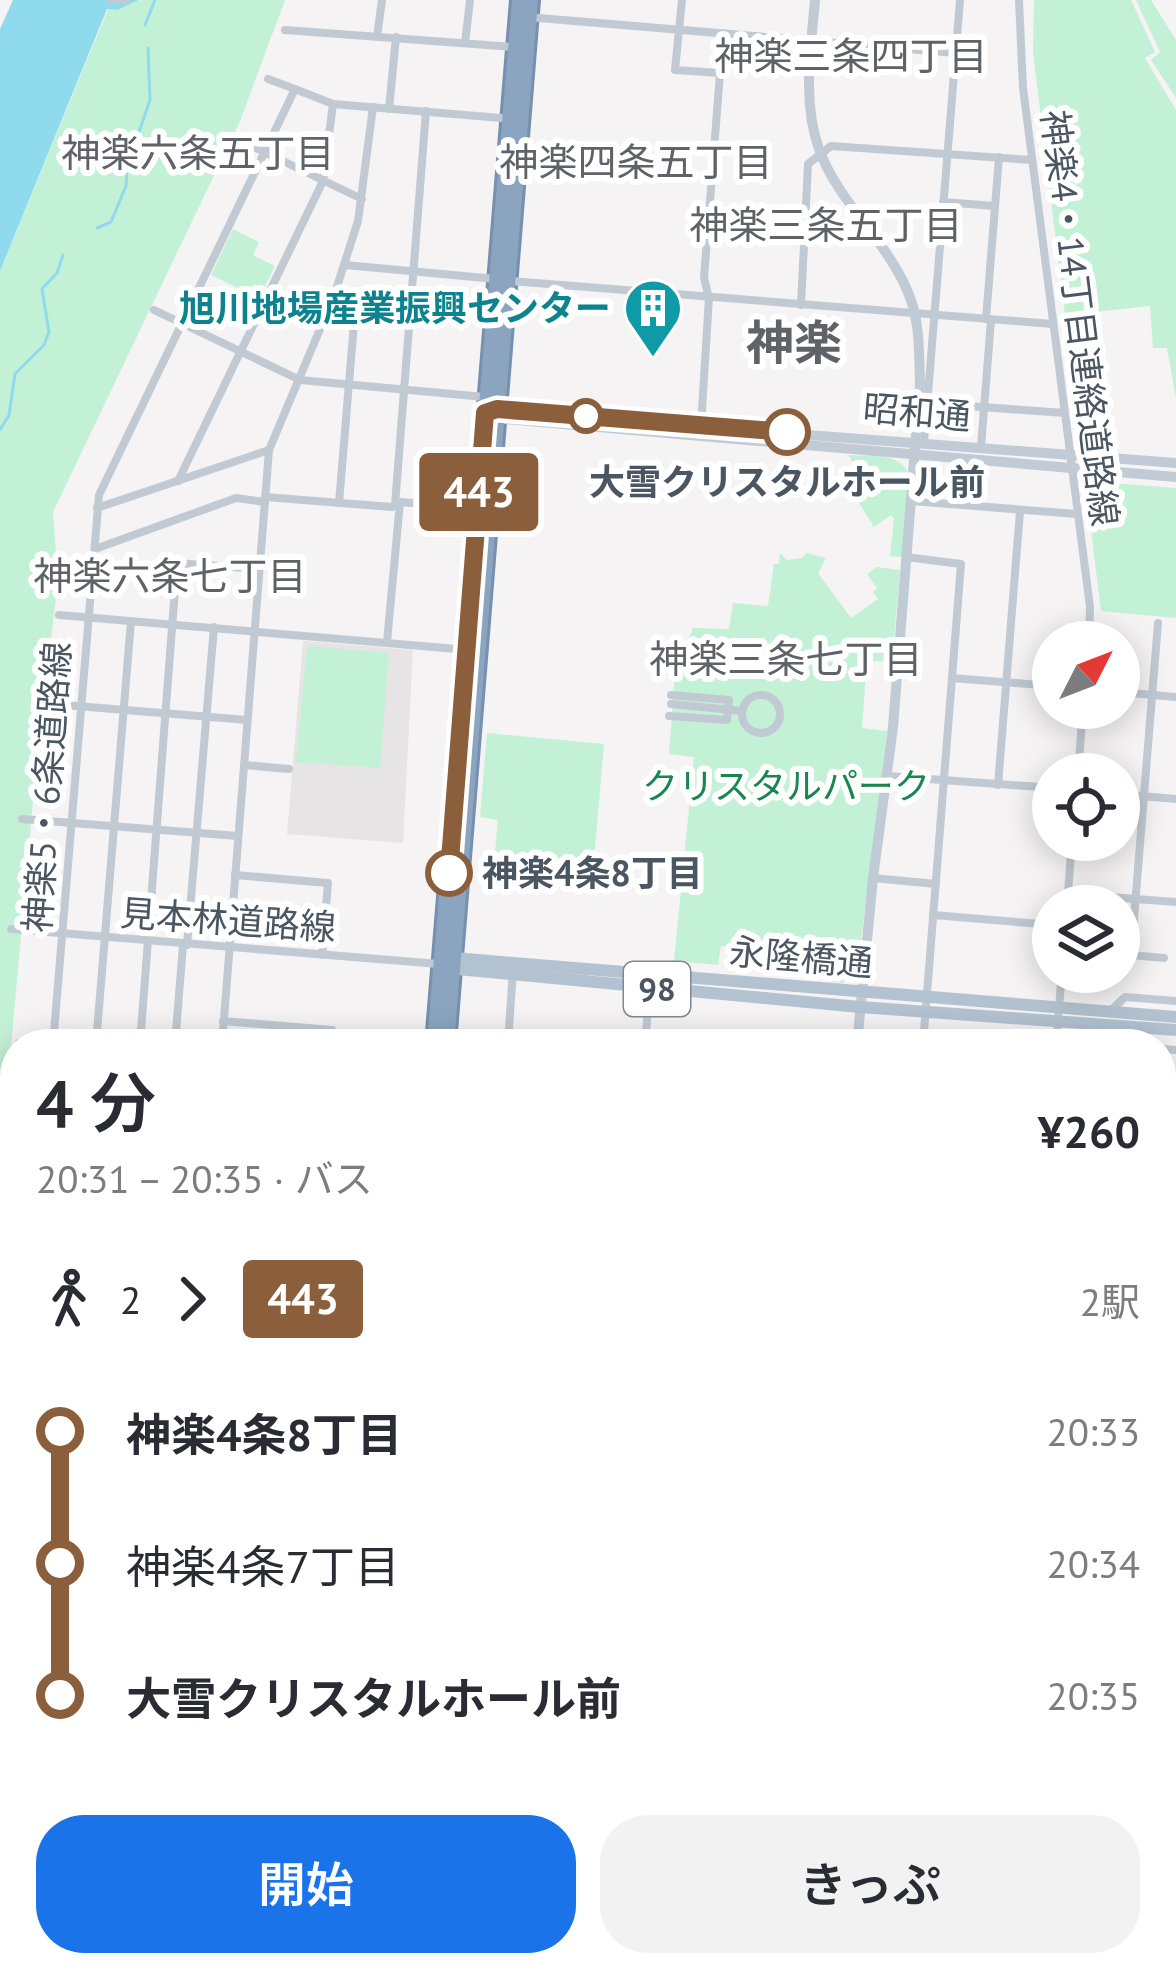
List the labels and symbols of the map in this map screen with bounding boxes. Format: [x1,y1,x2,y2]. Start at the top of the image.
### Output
district label: 神楽三条四丁目 [714,30,988,81]
street label: 神楽4・14丁目連絡道路線 [1032,107,1129,529]
district label: 神楽六条五丁目 [61,127,335,178]
district label: 神楽四条五丁目 [499,136,773,187]
district label: 神楽三条五丁目 [689,199,963,250]
building icon: 旭川地場産業振興センター [622,277,684,359]
place label: 旭川地場産業振興センター [179,284,611,331]
district label: 神楽 [746,311,842,373]
street label: 昭和通 [861,383,973,440]
unlabelled marker [570,400,602,432]
marker: 大雪クリスタルホール前 [765,410,809,454]
line badge: 443 [410,453,548,531]
place label: 大雪クリスタルホール前 [589,458,985,505]
district label: 神楽六条七丁目 [33,550,307,601]
north arrow [1032,621,1140,729]
district label: 神楽三条七丁目 [649,633,923,684]
street label: 神楽5・6条道路線 [13,640,80,934]
park label: クリスタルパーク [642,762,930,809]
place label: 神楽4条8丁目 [482,849,703,896]
marker: 神楽4条8丁目 [427,851,471,895]
street label: 見本林道路線 [119,889,337,950]
street label: 永隆橋通 [727,927,875,986]
road number: 98 [624,962,690,1016]

